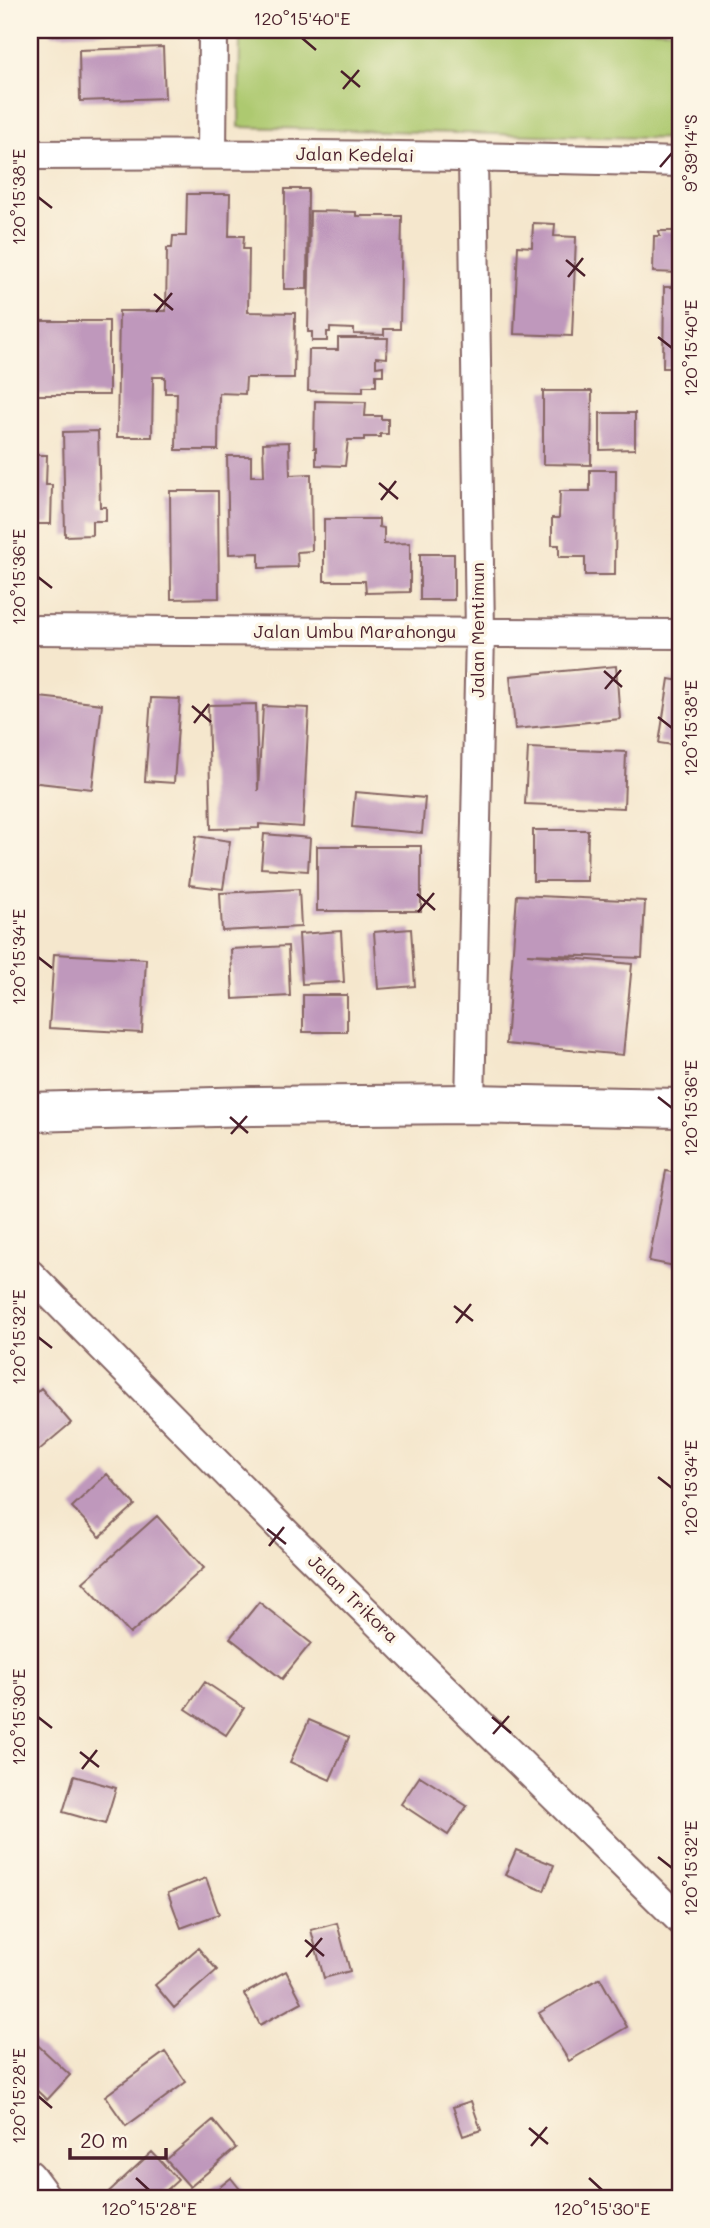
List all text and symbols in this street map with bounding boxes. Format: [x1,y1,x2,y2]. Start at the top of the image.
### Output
text: 120°15'40"E [254,6,350,30]
text: 9°39'14"S [678,114,702,192]
street label: Jalan Kedelai [296,141,414,167]
text: 120°15'38"E [6,149,30,245]
text: 120°15'40"E [678,300,702,396]
text: 120°15'36"E [6,529,30,625]
street label: Jalan Mentimun [465,562,489,698]
street label: Jalan Umbu Marahongu [254,619,456,643]
text: 120°15'38"E [678,680,702,776]
text: 120°15'34"E [6,909,30,1005]
text: 120°15'36"E [678,1060,702,1156]
text: 120°15'32"E [6,1289,30,1385]
text: 120°15'34"E [678,1440,702,1536]
street label: Jalan Trikora [303,1549,404,1648]
text: 120°15'30"E [6,1669,30,1765]
text: 120°15'32"E [678,1820,702,1916]
text: 120°15'28"E [6,2048,30,2144]
scale bar [70,2116,166,2160]
text: 20 m [80,2126,128,2153]
text: 120°15'28"E [101,2196,197,2220]
text: 120°15'30"E [554,2196,650,2220]

